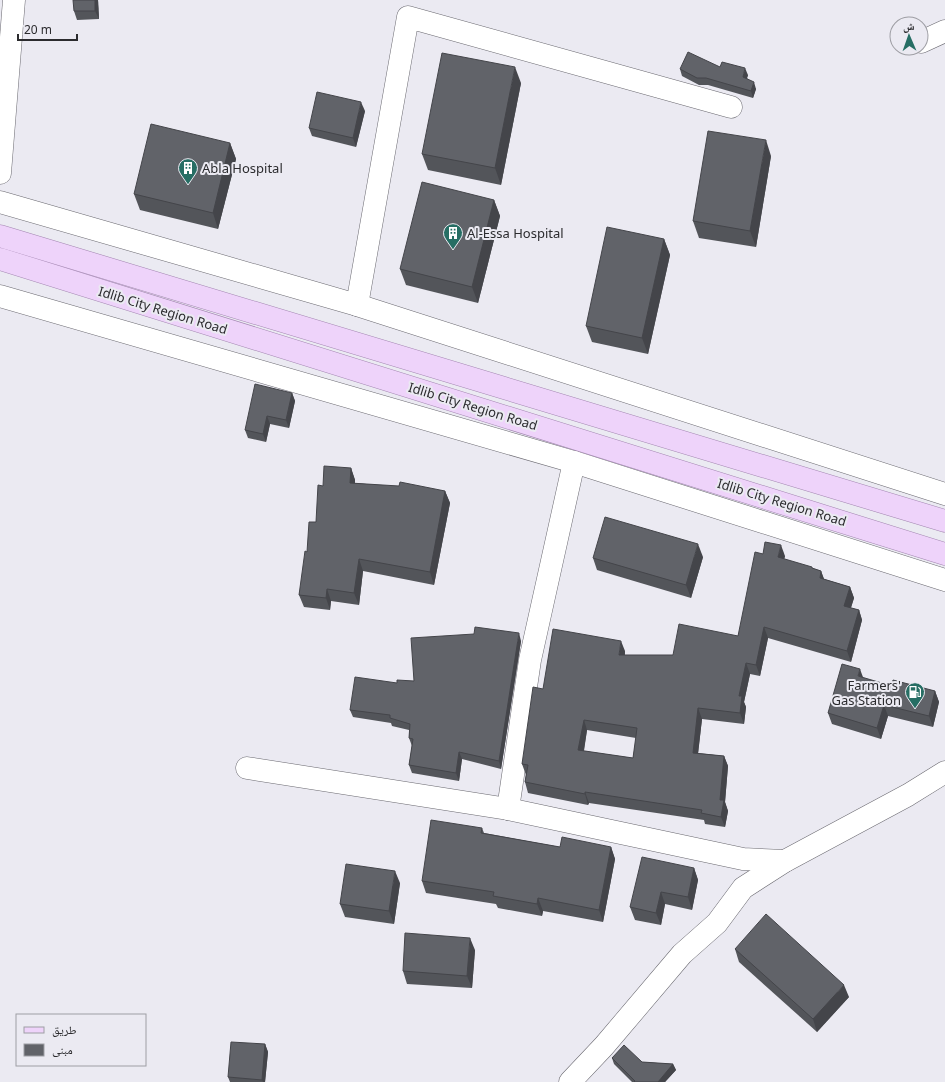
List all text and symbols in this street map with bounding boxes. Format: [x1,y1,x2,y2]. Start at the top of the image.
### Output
scale bar [18,16,77,42]
north arrow [889,16,929,56]
text: ش [903,18,915,34]
text: 20 m [24,21,52,38]
building icon: Abla Hospital [177,157,199,185]
place label: Abla Hospital [202,159,283,177]
building icon: Al-Essa Hospital [442,222,464,250]
place label: Al-Essa Hospital [467,224,564,242]
street label: Idlib City Region Road [96,282,230,338]
street label: Idlib City Region Road [406,378,540,434]
street label: Idlib City Region Road [715,474,849,530]
place label: Farmers' Gas Station [832,676,901,709]
fuel station icon: Farmers' Gas Station [904,681,926,709]
legend [16,1014,146,1066]
text: طريق [52,1021,77,1038]
text: مبنى [52,1041,73,1058]

